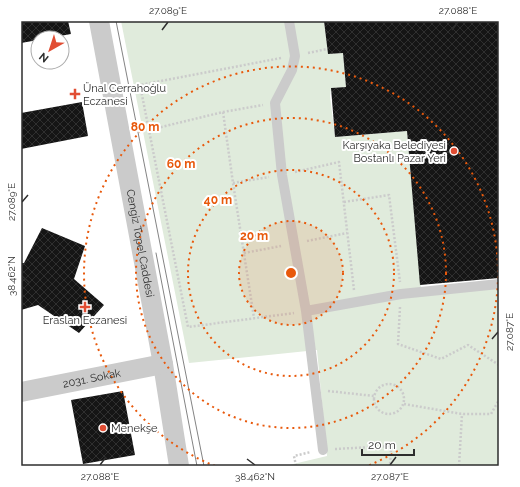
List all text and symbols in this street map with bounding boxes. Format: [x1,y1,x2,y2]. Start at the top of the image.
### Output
text: 27.089°E [149,5,187,16]
text: 27.088°E [439,5,477,16]
north arrow [30,30,70,70]
text: N [37,50,51,65]
place label: Ünal Cerrahoğlu Eczanesi [83,82,166,108]
marker: Ünal Cerrahoğlu Eczanesi [70,89,80,99]
text: 80 m [131,120,159,134]
place label: Karşıyaka Belediyesi Bostanlı Pazar Yeri [343,139,446,165]
marker: Karşıyaka Belediyesi Bostanlı Pazar Yeri [449,146,459,156]
text: 60 m [167,157,195,171]
text: 27.089°E [6,183,17,221]
street label: Cengiz Topel Caddesi [124,188,156,298]
text: 40 m [204,193,232,207]
text: 20 m [240,229,268,243]
text: 38.462°N [6,256,17,296]
centre of rings [284,266,298,280]
marker: Eraslan Eczanesi [80,302,90,312]
text: 27.087°E [504,313,515,351]
place label: Eraslan Eczanesi [43,314,127,327]
street label: 2031. Sokak [62,366,122,391]
place label: Menekşe [111,422,158,435]
marker: Menekşe [98,423,108,433]
scale bar [362,431,414,457]
text: 20 m [368,438,396,452]
text: 27.088°E [81,471,119,482]
text: 38.462°N [235,471,275,482]
text: 27.087°E [371,471,409,482]

